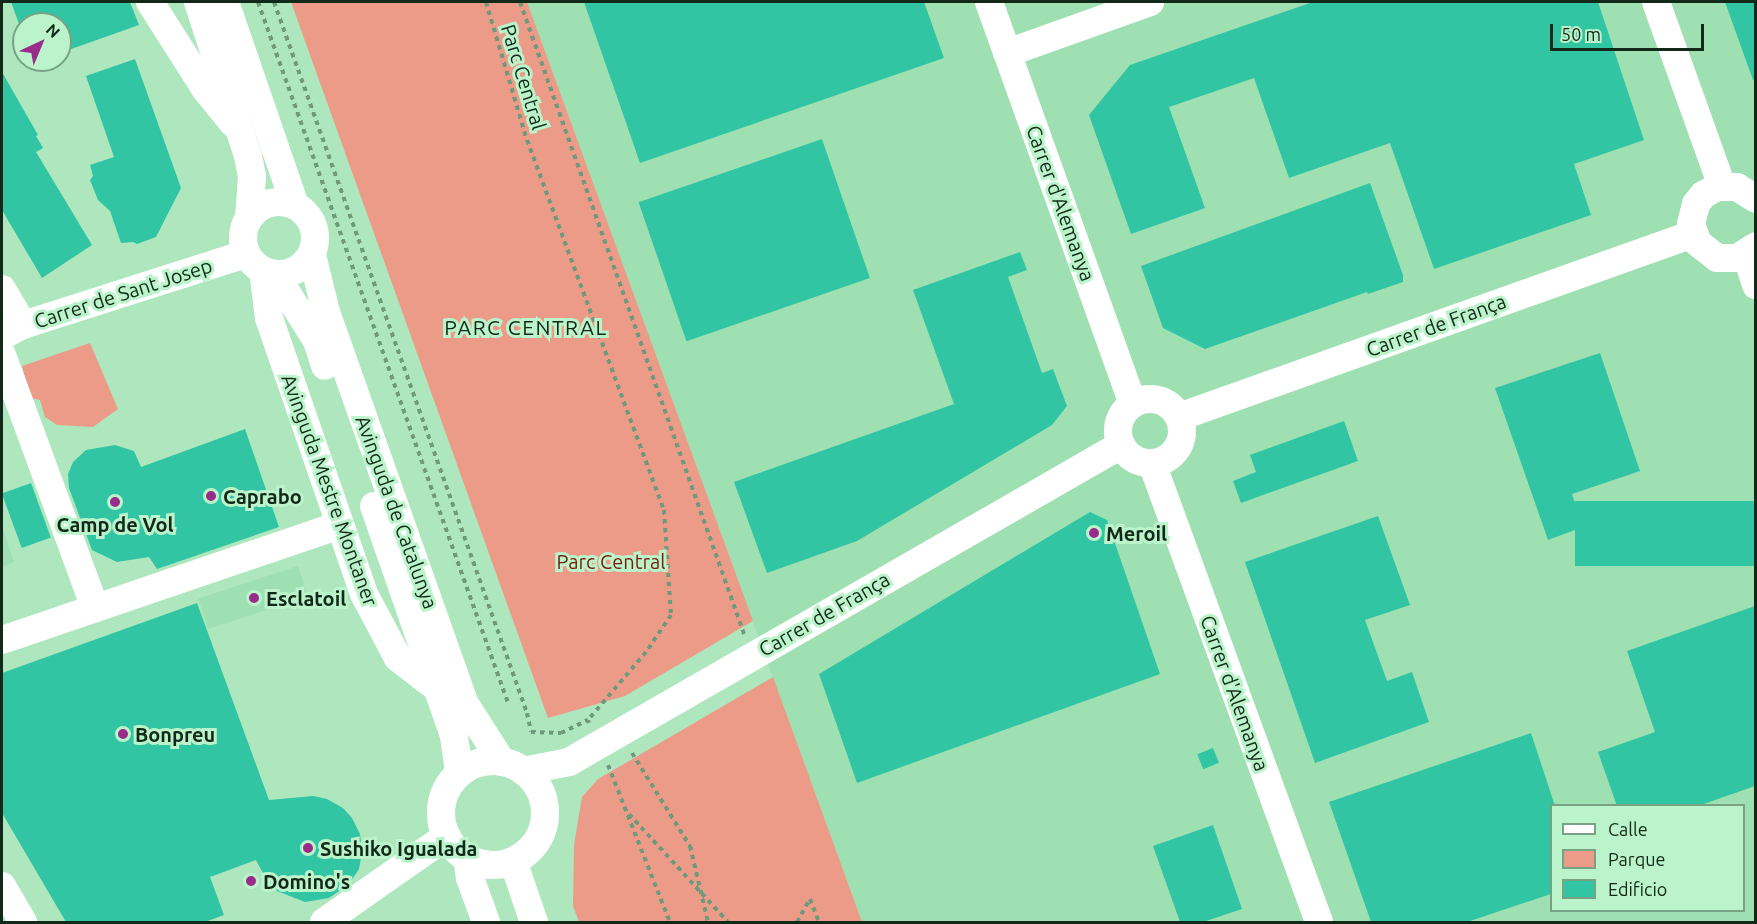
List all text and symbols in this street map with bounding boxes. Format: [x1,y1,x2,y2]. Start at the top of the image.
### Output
north arrow [12,12,72,72]
scale bar [1553,12,1708,50]
text: N [43,20,64,41]
street label: Parc Central [497,21,551,133]
text: 50 m [1561,24,1601,44]
street label: Carrer d'Alemanya [1022,122,1100,284]
street label: Carrer de Sant Josep [31,253,215,333]
street label: Carrer de França [1363,289,1509,361]
district label: PARC CENTRAL [444,314,608,340]
street label: Avinguda Mestre Montaner [277,371,383,609]
street label: Avinguda de Catalunya [351,412,443,612]
place label: Caprabo [223,484,302,508]
marker: Caprabo [204,489,218,503]
marker: Camp de Vol [108,495,122,509]
place label: Camp de Vol [56,512,174,536]
place label: Meroil [1106,521,1167,545]
marker: Meroil [1087,526,1101,540]
park label: Parc Central [556,549,666,573]
street label: Carrer de França [754,567,894,661]
place label: Esclatoil [266,586,346,610]
marker: Esclatoil [247,591,261,605]
street label: Carrer d'Alemanya [1196,612,1274,774]
place label: Bonpreu [135,722,215,746]
marker: Bonpreu [116,727,130,741]
legend [1550,804,1745,912]
text: Calle [1608,819,1648,839]
place label: Sushiko Igualada [320,836,477,860]
marker: Sushiko Igualada [301,841,315,855]
text: Parque [1608,849,1665,869]
place label: Domino's [263,869,350,893]
marker: Domino's [244,874,258,888]
text: Edificio [1608,879,1667,899]

